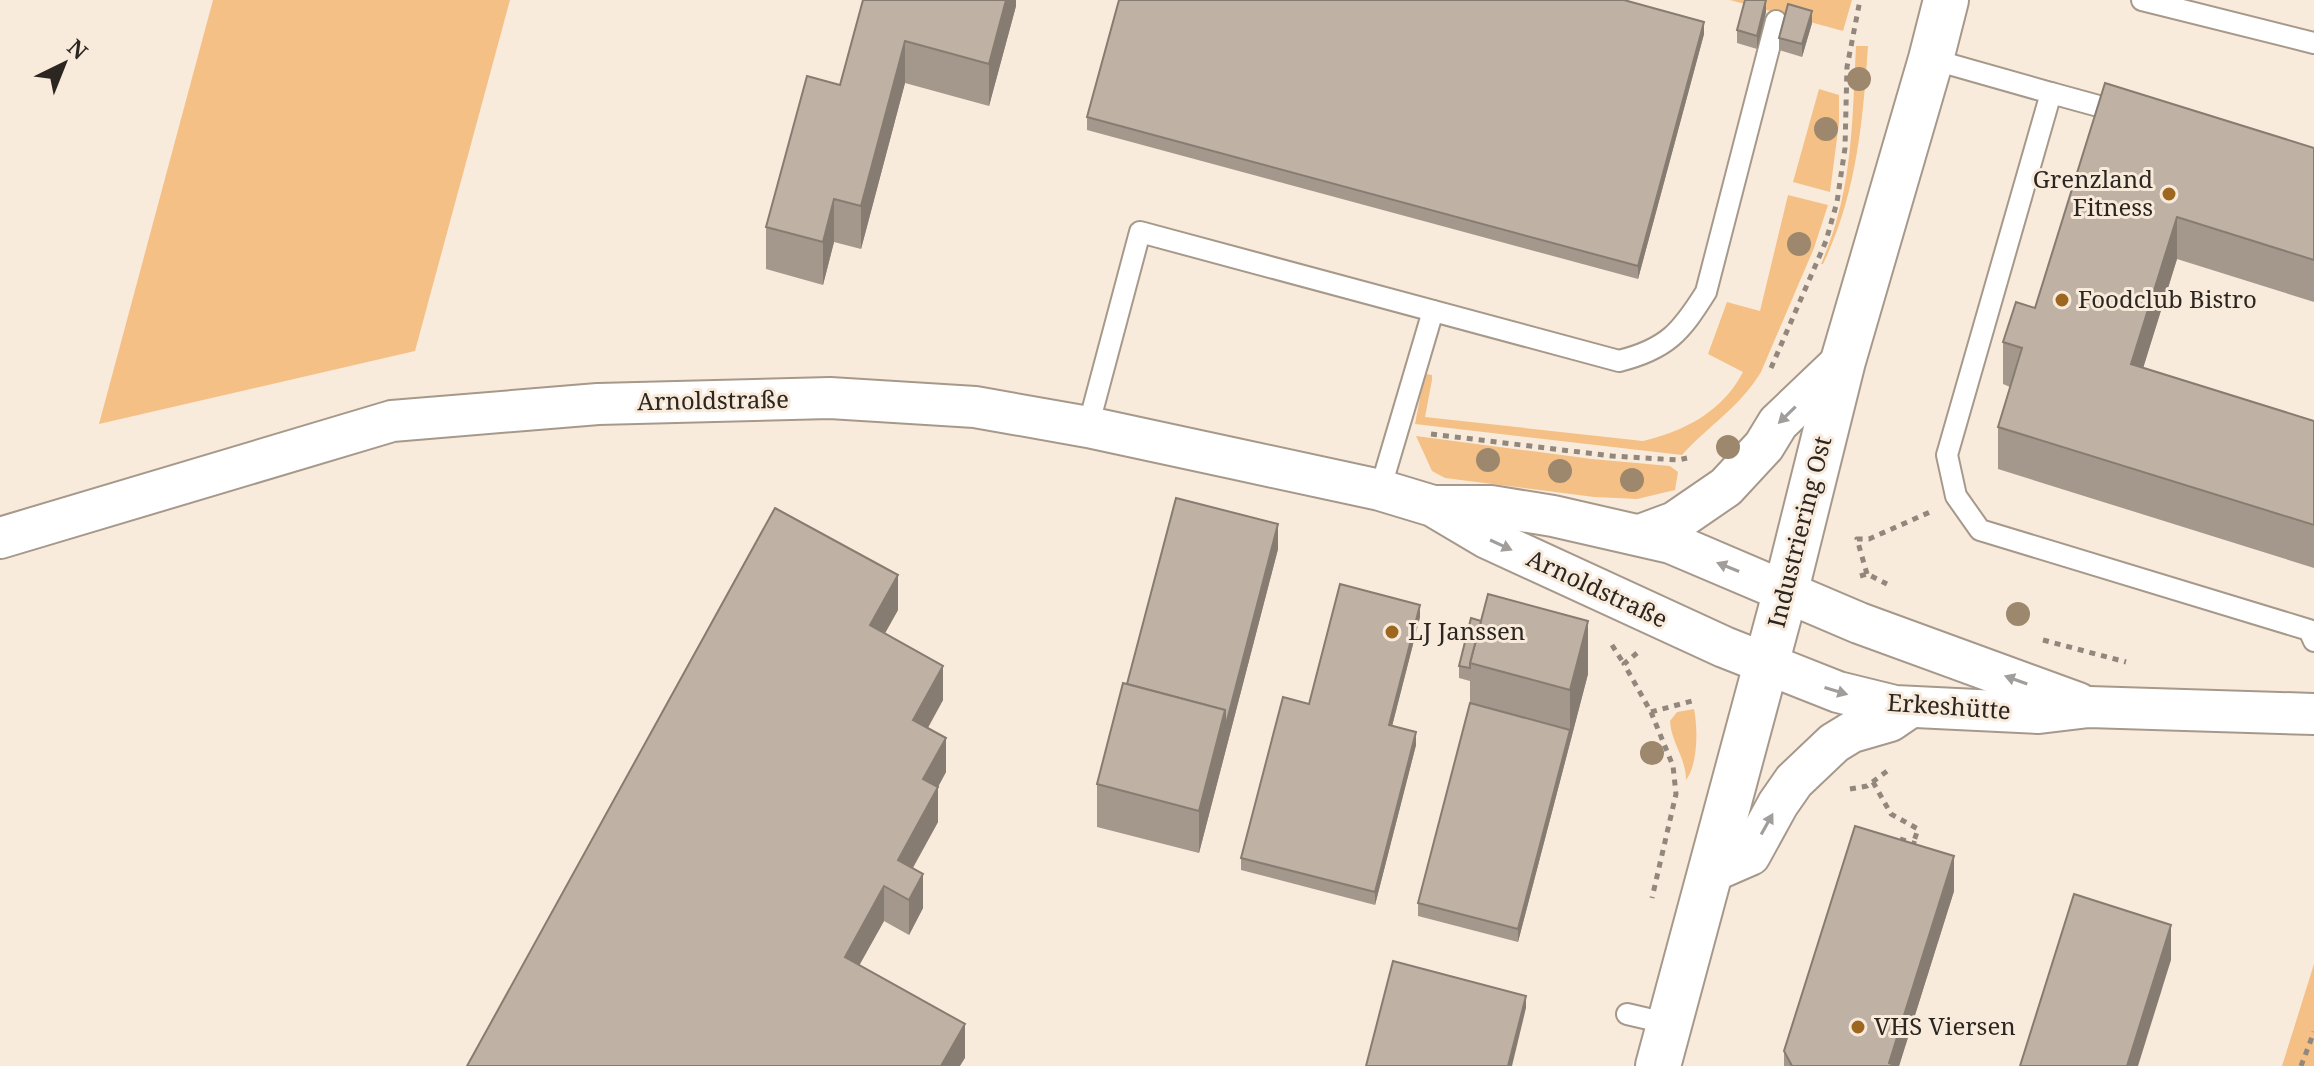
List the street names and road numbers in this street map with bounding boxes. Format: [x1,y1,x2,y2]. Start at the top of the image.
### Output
street label: Arnoldstraße [637,382,789,417]
street label: Industriering Ost [1759,433,1838,631]
street label: Arnoldstraße [1522,541,1673,635]
street label: Erkeshütte [1886,685,2012,726]

